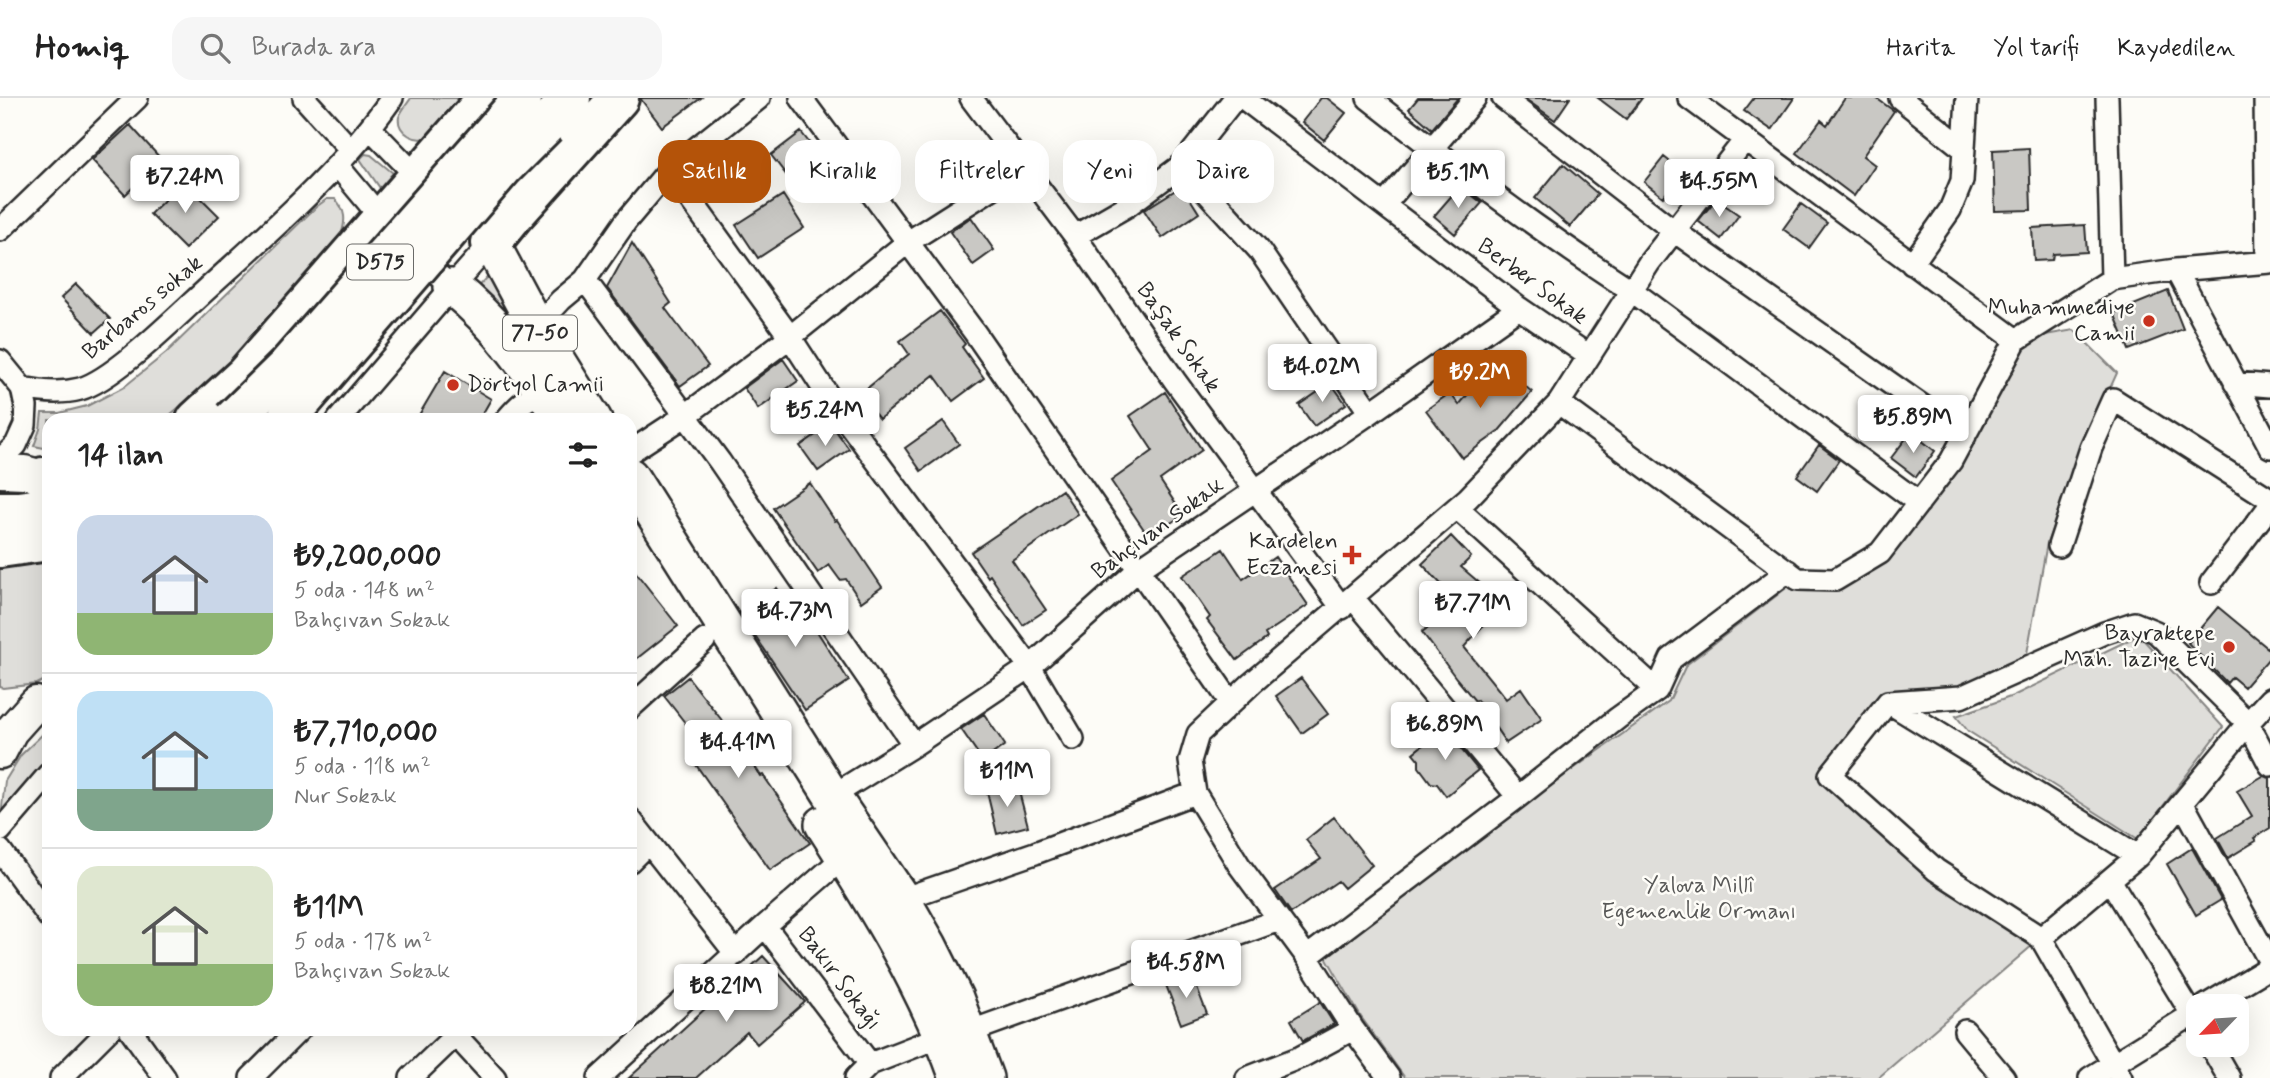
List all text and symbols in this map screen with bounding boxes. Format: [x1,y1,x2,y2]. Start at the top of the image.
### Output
search box [172,17,662,80]
text: Homiq [35,26,130,70]
icon: search [196,29,234,67]
text: Burada ara [252,31,376,65]
text: Harita [1886,33,1955,64]
text: Yol tarifi [1993,33,2079,64]
text: Kaydedilen [2117,33,2235,64]
chip: Satılık [658,140,771,203]
chip: Kiralık [785,140,901,203]
chip: Filtreler [915,140,1049,203]
chip: Yeni [1063,140,1157,203]
chip: Daire [1171,140,1274,203]
pin: ₺5.1M [1409,150,1507,210]
pin: ₺7.24M [128,156,242,215]
text: ₺5.1M [1427,158,1489,188]
pin: ₺4.55M [1662,159,1776,219]
text: ₺7.24M [146,163,224,193]
text: ₺4.55M [1680,167,1758,197]
street label: Berber Sokak [1471,232,1593,332]
road number: D575 [347,244,413,280]
street label: Barbaros sokak [76,249,210,367]
street label: Başak Sokak [1129,277,1227,399]
place label: Muhammediye Camii [1988,293,2135,349]
marker: Muhammediye Camii [2141,313,2157,329]
road number: 77-50 [503,316,577,350]
pin: ₺4.02M [1265,344,1379,404]
pin: ₺9.2M [1431,350,1529,410]
text: ₺4.02M [1284,352,1360,382]
text: ₺9.2M [1450,358,1510,388]
place label: Dörtyol Camii [467,370,605,400]
marker: Dörtyol Camii [445,377,461,393]
pin: ₺5.24M [768,388,882,448]
text: ₺5.24M [786,396,864,426]
pin: ₺5.89M [1856,396,1970,455]
text: ₺5.89M [1874,403,1952,433]
text: 14 ilan [77,436,164,475]
icon: filters [564,436,602,474]
street label: Bahçıvan Sokak [1086,471,1230,587]
place label: Kardelen Eczanesi [1246,527,1338,583]
text: ₺9,200,000 [294,537,441,576]
icon: home [133,543,217,627]
marker: Kardelen Eczanesi [1344,547,1360,563]
text: 5 oda · 148 m² [294,576,435,606]
pin: ₺7.71M [1416,582,1530,641]
pin: ₺4.73M [738,589,852,649]
text: ₺7.71M [1435,589,1511,619]
text: ₺4.73M [757,597,833,627]
text: Bahçıvan Sokak [294,606,450,636]
place label: Bayraktepe Mah. Taziye Evi [2063,619,2215,675]
marker: Bayraktepe Mah. Taziye Evi [2221,639,2237,655]
pin: ₺6.89M [1388,702,1502,762]
text: ₺6.89M [1407,710,1483,740]
text: ₺7,710,000 [294,713,438,752]
icon: home [133,719,217,803]
pin: ₺4.41M [681,720,795,780]
text: ₺4.41M [701,728,775,758]
pin: ₺11M [966,750,1048,809]
text: 5 oda · 118 m² [294,752,431,782]
text: ₺11M [980,757,1034,787]
text: Nur Sokak [294,782,397,812]
park label: Yalova Millî Egemenlik Ormanı [1602,871,1796,927]
text: ₺11M [294,888,364,927]
icon: home [133,894,217,978]
street label: Bakır Sokağı [790,921,888,1037]
text: 5 oda · 178 m² [294,927,432,957]
pin: ₺4.58M [1129,940,1243,1000]
text: ₺4.58M [1147,948,1225,978]
text: Bahçıvan Sokak [294,957,450,987]
pin: ₺8.21M [669,964,783,1024]
text: ₺8.21M [690,972,762,1002]
north arrow [2186,994,2249,1057]
map controls [2186,994,2249,1057]

